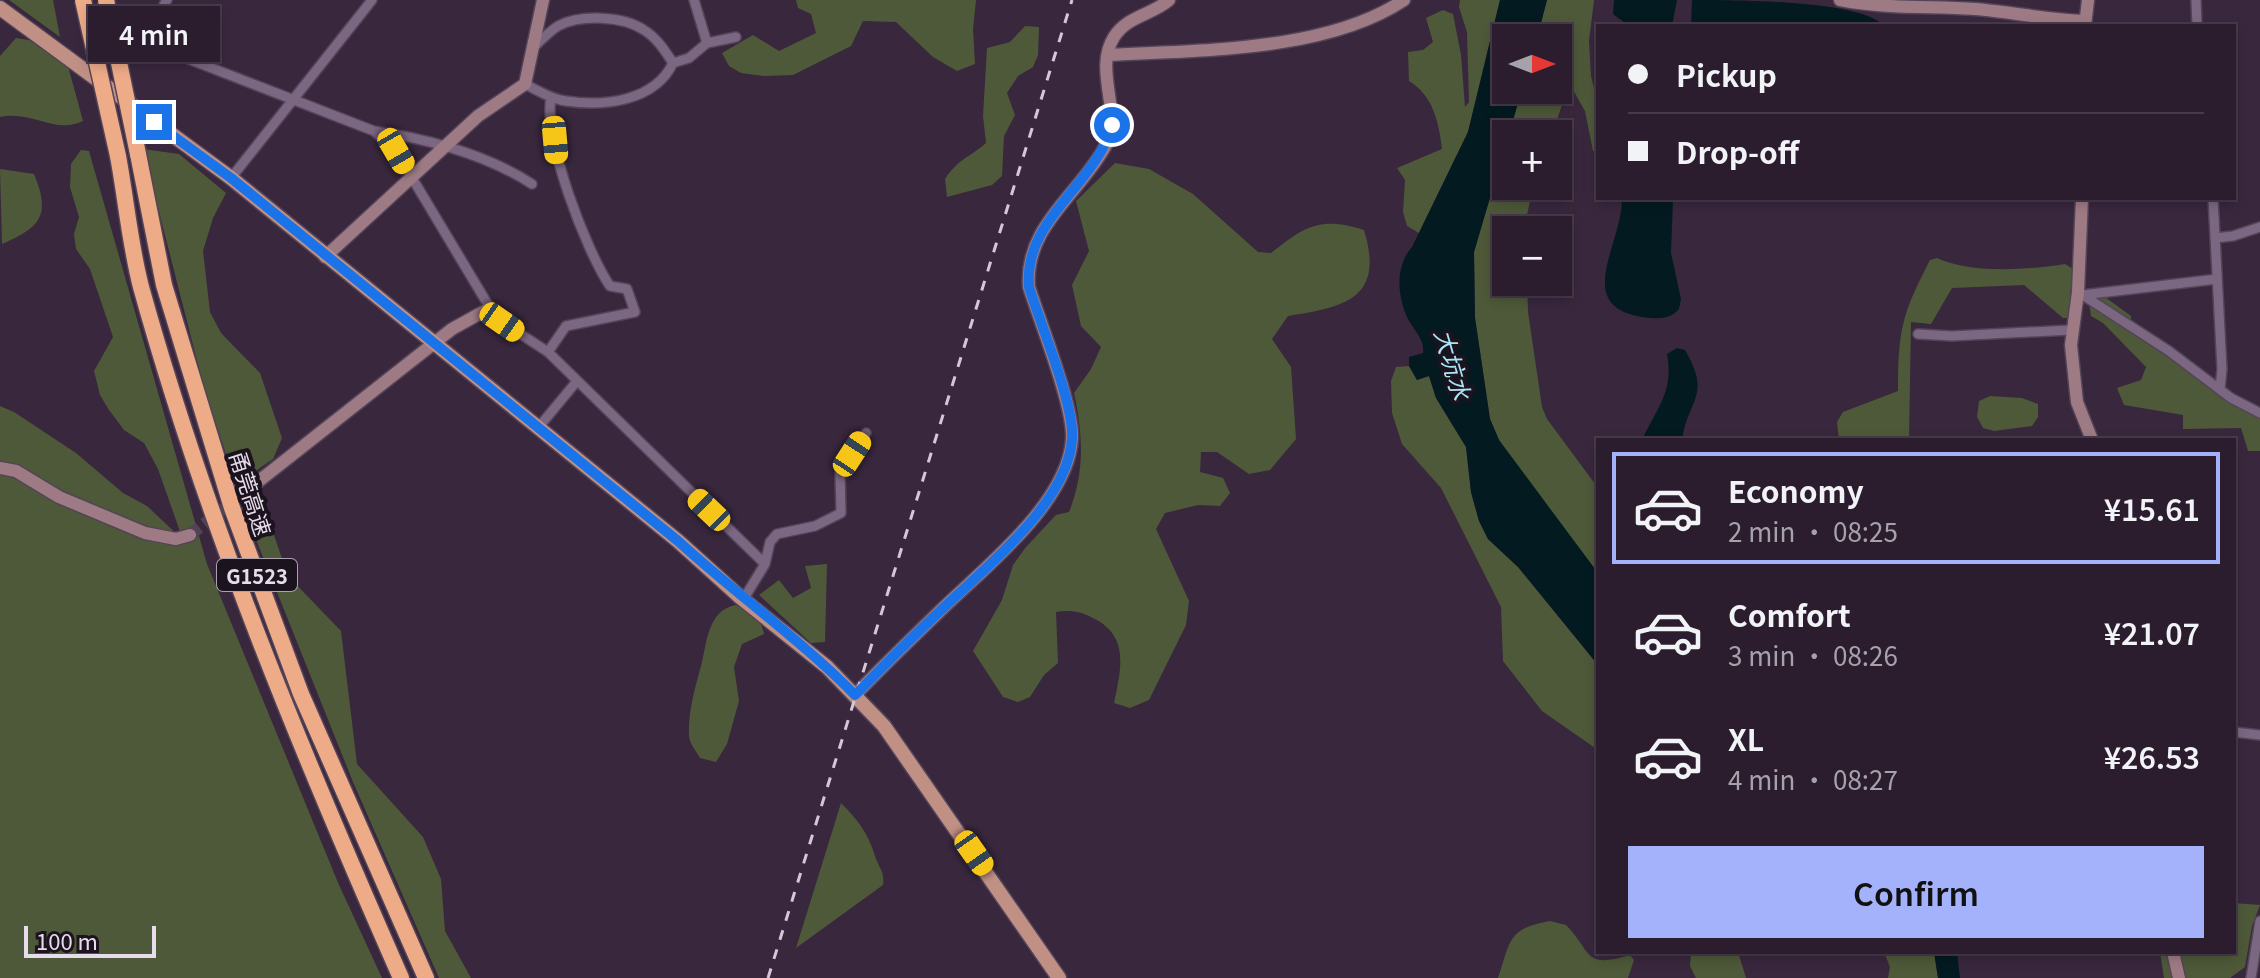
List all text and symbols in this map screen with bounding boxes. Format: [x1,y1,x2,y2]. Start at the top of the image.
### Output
callout: 4 min [88,6,220,62]
text: 4 min [119,15,189,52]
north arrow [1492,24,1572,104]
map controls [1492,24,1572,296]
text: Pickup [1676,52,1777,96]
route end [136,104,172,140]
route start [1094,107,1130,143]
car [541,115,569,165]
button: + [1492,120,1572,200]
car [374,124,418,178]
text: Drop-off [1676,129,1799,173]
button: − [1492,216,1572,296]
car [475,298,529,346]
water label: 大坑水 [1427,325,1481,404]
car [829,427,875,481]
street label: 甬莞高速 [223,446,281,540]
text: Economy [1728,468,1864,512]
icon: car [1632,472,1704,544]
car [683,485,735,535]
text: ¥15.61 [2104,486,2200,530]
text: 2 min · 08:25 [1728,512,1898,549]
road number: G1523 [217,559,297,591]
text: Comfort [1728,592,1851,636]
icon: car [1632,596,1704,668]
text: ¥21.07 [2104,610,2200,654]
text: 3 min · 08:26 [1728,636,1898,673]
text: XL [1728,716,1764,760]
icon: car [1632,720,1704,792]
text: ¥26.53 [2104,734,2200,778]
text: 4 min · 08:27 [1728,760,1898,797]
car [950,826,998,880]
button: Confirm [1628,846,2204,938]
scale bar [24,922,156,958]
text: 100 m [36,924,98,956]

